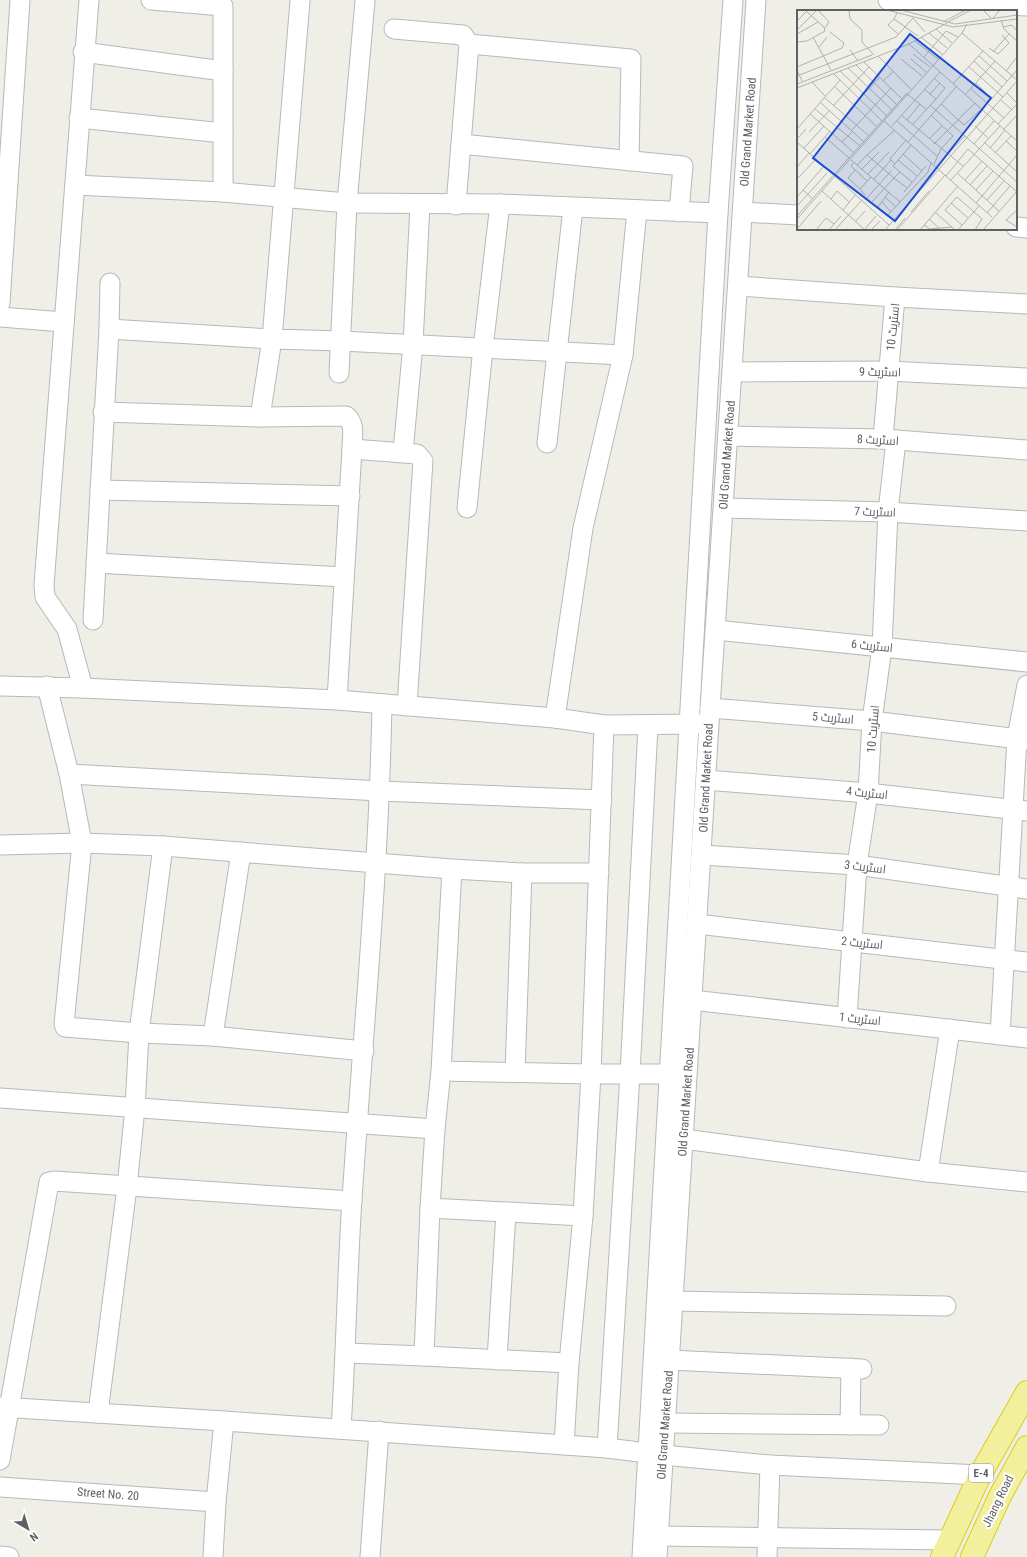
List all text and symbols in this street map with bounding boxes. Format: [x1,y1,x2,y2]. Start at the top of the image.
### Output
inset map [797,10,1017,230]
street label: Old Grand Market Road [737,77,759,187]
street label: اسٹریٹ 10 [884,302,902,352]
street label: اسٹریٹ 9 [859,365,901,379]
street label: Old Grand Market Road [716,400,738,510]
street label: اسٹریٹ 8 [857,432,899,448]
street label: اسٹریٹ 7 [854,504,896,520]
street label: اسٹریٹ 6 [850,637,894,655]
street label: اسٹریٹ 10 [864,705,882,753]
street label: اسٹریٹ 5 [811,709,855,727]
street label: Old Grand Market Road [696,723,716,833]
street label: اسٹریٹ 4 [845,784,889,802]
street label: اسٹریٹ 3 [843,857,887,877]
street label: اسٹریٹ 2 [840,934,884,952]
street label: اسٹریٹ 1 [838,1010,882,1028]
street label: Old Grand Market Road [675,1047,697,1157]
street label: Old Grand Market Road [654,1370,676,1480]
road number: E-4 [969,1464,993,1482]
street label: Jhang Road [979,1473,1017,1529]
street label: Street No. 20 [77,1485,140,1503]
north arrow [8,1509,48,1549]
text: N [27,1529,41,1544]

